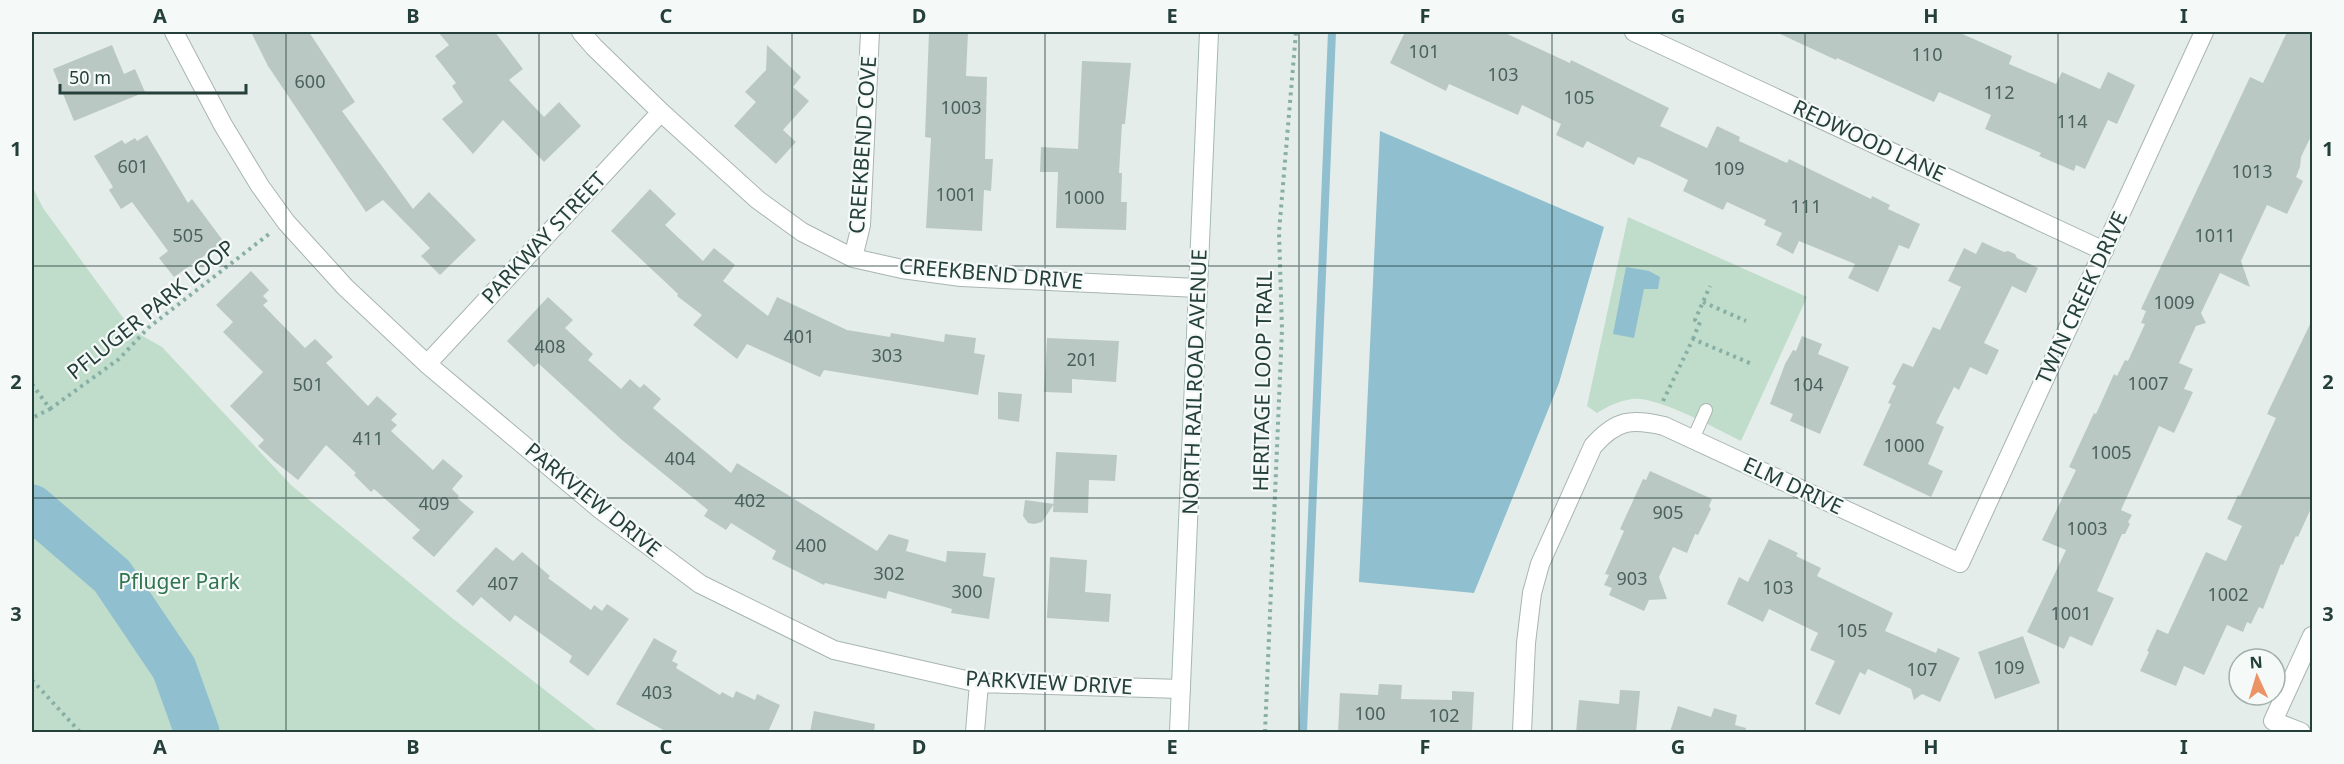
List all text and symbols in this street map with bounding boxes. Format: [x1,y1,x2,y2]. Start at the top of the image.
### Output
text: A [153,2,167,29]
text: B [406,2,420,29]
text: C [660,2,673,29]
text: D [912,2,926,29]
text: E [1166,2,1178,29]
text: F [1420,2,1430,29]
text: G [1671,2,1685,29]
text: H [1923,2,1939,29]
text: I [2180,2,2188,29]
house number: 101 [1409,39,1439,63]
house number: 110 [1912,42,1942,66]
street label: CREEKBEND COVE [842,55,882,235]
scale bar [60,57,246,95]
house number: 103 [1488,62,1518,86]
text: 50 m [69,65,111,89]
house number: 600 [295,69,325,93]
house number: 112 [1984,80,2014,104]
house number: 105 [1564,85,1594,109]
street label: REDWOOD LANE [1789,93,1950,188]
house number: 1003 [940,95,982,119]
house number: 114 [2057,109,2087,133]
text: 1 [10,135,22,162]
text: 1 [2322,135,2334,162]
house number: 601 [118,154,148,178]
house number: 109 [1714,156,1744,180]
house number: 1013 [2231,159,2273,183]
street label: PARKWAY STREET [475,165,612,309]
house number: 1001 [935,182,977,206]
house number: 1000 [1063,185,1105,209]
house number: 111 [1791,194,1821,218]
street label: TWIN CREEK DRIVE [2029,207,2133,389]
house number: 505 [173,223,203,247]
house number: 1011 [2194,223,2236,247]
street label: PFLUGER PARK LOOP [61,233,240,386]
street label: NORTH RAILROAD AVENUE [1175,249,1213,515]
street label: CREEKBEND DRIVE [898,251,1084,295]
street label: HERITAGE LOOP TRAIL [1246,270,1278,492]
house number: 1009 [2153,290,2195,314]
house number: 401 [784,324,814,348]
house number: 408 [535,334,565,358]
house number: 303 [872,343,902,367]
house number: 201 [1067,347,1097,371]
text: 2 [10,368,22,395]
text: 2 [2322,368,2334,395]
house number: 1007 [2127,371,2169,395]
house number: 501 [293,372,323,396]
house number: 104 [1793,372,1823,396]
house number: 411 [353,426,383,450]
house number: 1000 [1883,433,1925,457]
street label: PARKVIEW DRIVE [520,436,667,563]
house number: 1005 [2090,440,2132,464]
house number: 404 [665,446,695,470]
street label: ELM DRIVE [1739,450,1848,520]
house number: 402 [735,488,765,512]
house number: 409 [419,491,449,515]
house number: 905 [1653,500,1683,524]
house number: 1003 [2066,516,2108,540]
house number: 400 [796,533,826,557]
house number: 302 [874,561,904,585]
house number: 903 [1617,566,1647,590]
park label: Pfluger Park [118,567,241,595]
house number: 407 [488,571,518,595]
house number: 103 [1763,575,1793,599]
house number: 300 [952,579,982,603]
house number: 1002 [2207,582,2249,606]
text: 3 [10,600,22,627]
text: 3 [2322,600,2334,627]
house number: 1001 [2050,601,2092,625]
house number: 105 [1837,618,1867,642]
north arrow [2227,647,2287,707]
text: N [2249,651,2263,673]
house number: 109 [1994,655,2024,679]
house number: 107 [1907,657,1937,681]
street label: PARKVIEW DRIVE [965,664,1133,700]
house number: 403 [642,680,672,704]
house number: 100 [1355,701,1385,725]
house number: 102 [1429,703,1459,727]
text: A [153,733,167,760]
text: B [406,733,420,760]
text: C [660,733,673,760]
text: D [912,733,926,760]
text: E [1166,733,1178,760]
text: F [1420,733,1430,760]
text: G [1671,733,1685,760]
text: H [1923,733,1939,760]
text: I [2180,733,2188,760]

